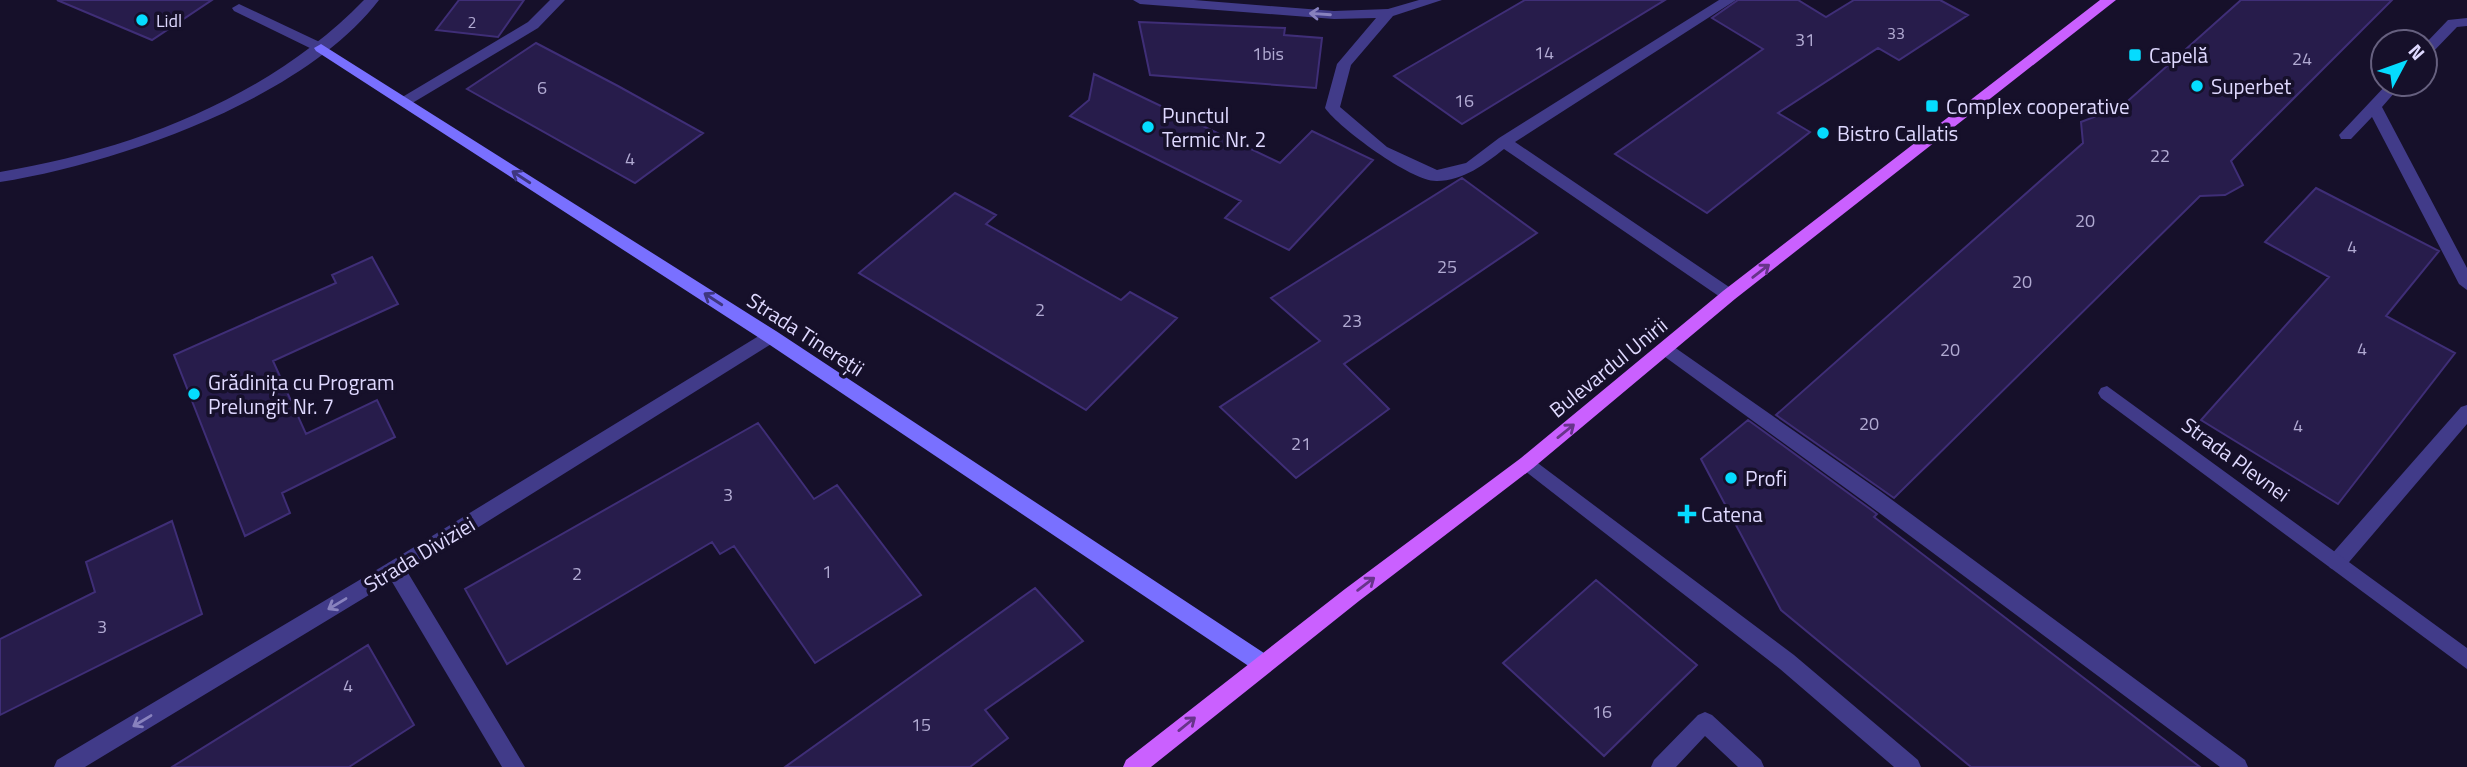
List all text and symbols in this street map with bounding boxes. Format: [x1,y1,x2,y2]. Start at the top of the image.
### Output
place label: Lidl [156,7,182,34]
one-way arrow [1309,7,1331,20]
house number: 2 [468,10,476,34]
marker: Lidl [134,12,150,28]
house number: 33 [1887,21,1905,45]
house number: 31 [1795,26,1815,53]
north arrow [2369,28,2439,98]
text: N [2402,37,2432,66]
house number: 14 [1534,39,1554,66]
place label: Capelă [2149,39,2208,71]
house number: 1bis [1252,40,1284,67]
house number: 24 [2292,45,2312,72]
marker: Capelă [2127,47,2143,63]
place label: Superbet [2211,70,2292,102]
house number: 6 [537,74,547,101]
marker: Superbet [2189,78,2205,94]
house number: 16 [1454,87,1474,114]
place label: Complex cooperative [1946,90,2130,122]
marker: Complex cooperative [1924,98,1940,114]
place label: Punctul Termic Nr. 2 [1162,99,1266,155]
place label: Bistro Callatis [1837,117,1958,149]
marker: Punctul Termic Nr. 2 [1140,119,1156,135]
marker: Bistro Callatis [1815,125,1831,141]
house number: 22 [2150,142,2170,169]
house number: 4 [625,145,635,172]
one-way arrow [512,169,532,183]
house number: 20 [2075,207,2095,234]
house number: 4 [2347,233,2357,260]
house number: 25 [1437,253,1457,280]
one-way arrow [1751,263,1769,278]
house number: 20 [2012,268,2032,295]
street label: Strada Tinereții [741,284,871,384]
one-way arrow [704,292,723,307]
house number: 2 [1035,296,1045,323]
house number: 23 [1342,307,1362,334]
street label: Bulevardul Unirii [1542,309,1674,425]
house number: 4 [2357,335,2367,362]
house number: 20 [1940,336,1960,363]
place label: Grădinița cu Program Prelungit Nr. 7 [208,366,395,422]
marker: Grădinița cu Program Prelungit Nr. 7 [186,386,202,402]
street label: Strada Plevnei [2175,409,2297,509]
house number: 20 [1859,410,1879,437]
house number: 4 [2293,412,2303,439]
one-way arrow [1557,423,1575,439]
house number: 21 [1291,430,1311,457]
place label: Profi [1745,462,1787,494]
marker: Profi [1723,470,1739,486]
house number: 3 [723,481,733,508]
place label: Catena [1701,498,1763,530]
marker: Catena [1679,506,1695,522]
street label: Strada Diviziei [357,508,481,600]
house number: 1 [822,558,832,585]
house number: 2 [572,560,582,587]
one-way arrow [1356,577,1375,591]
one-way arrow [327,597,347,611]
house number: 3 [97,613,107,640]
house number: 4 [343,672,353,699]
house number: 16 [1592,698,1612,725]
house number: 15 [911,711,931,738]
one-way arrow [132,714,152,728]
one-way arrow [1178,717,1196,732]

